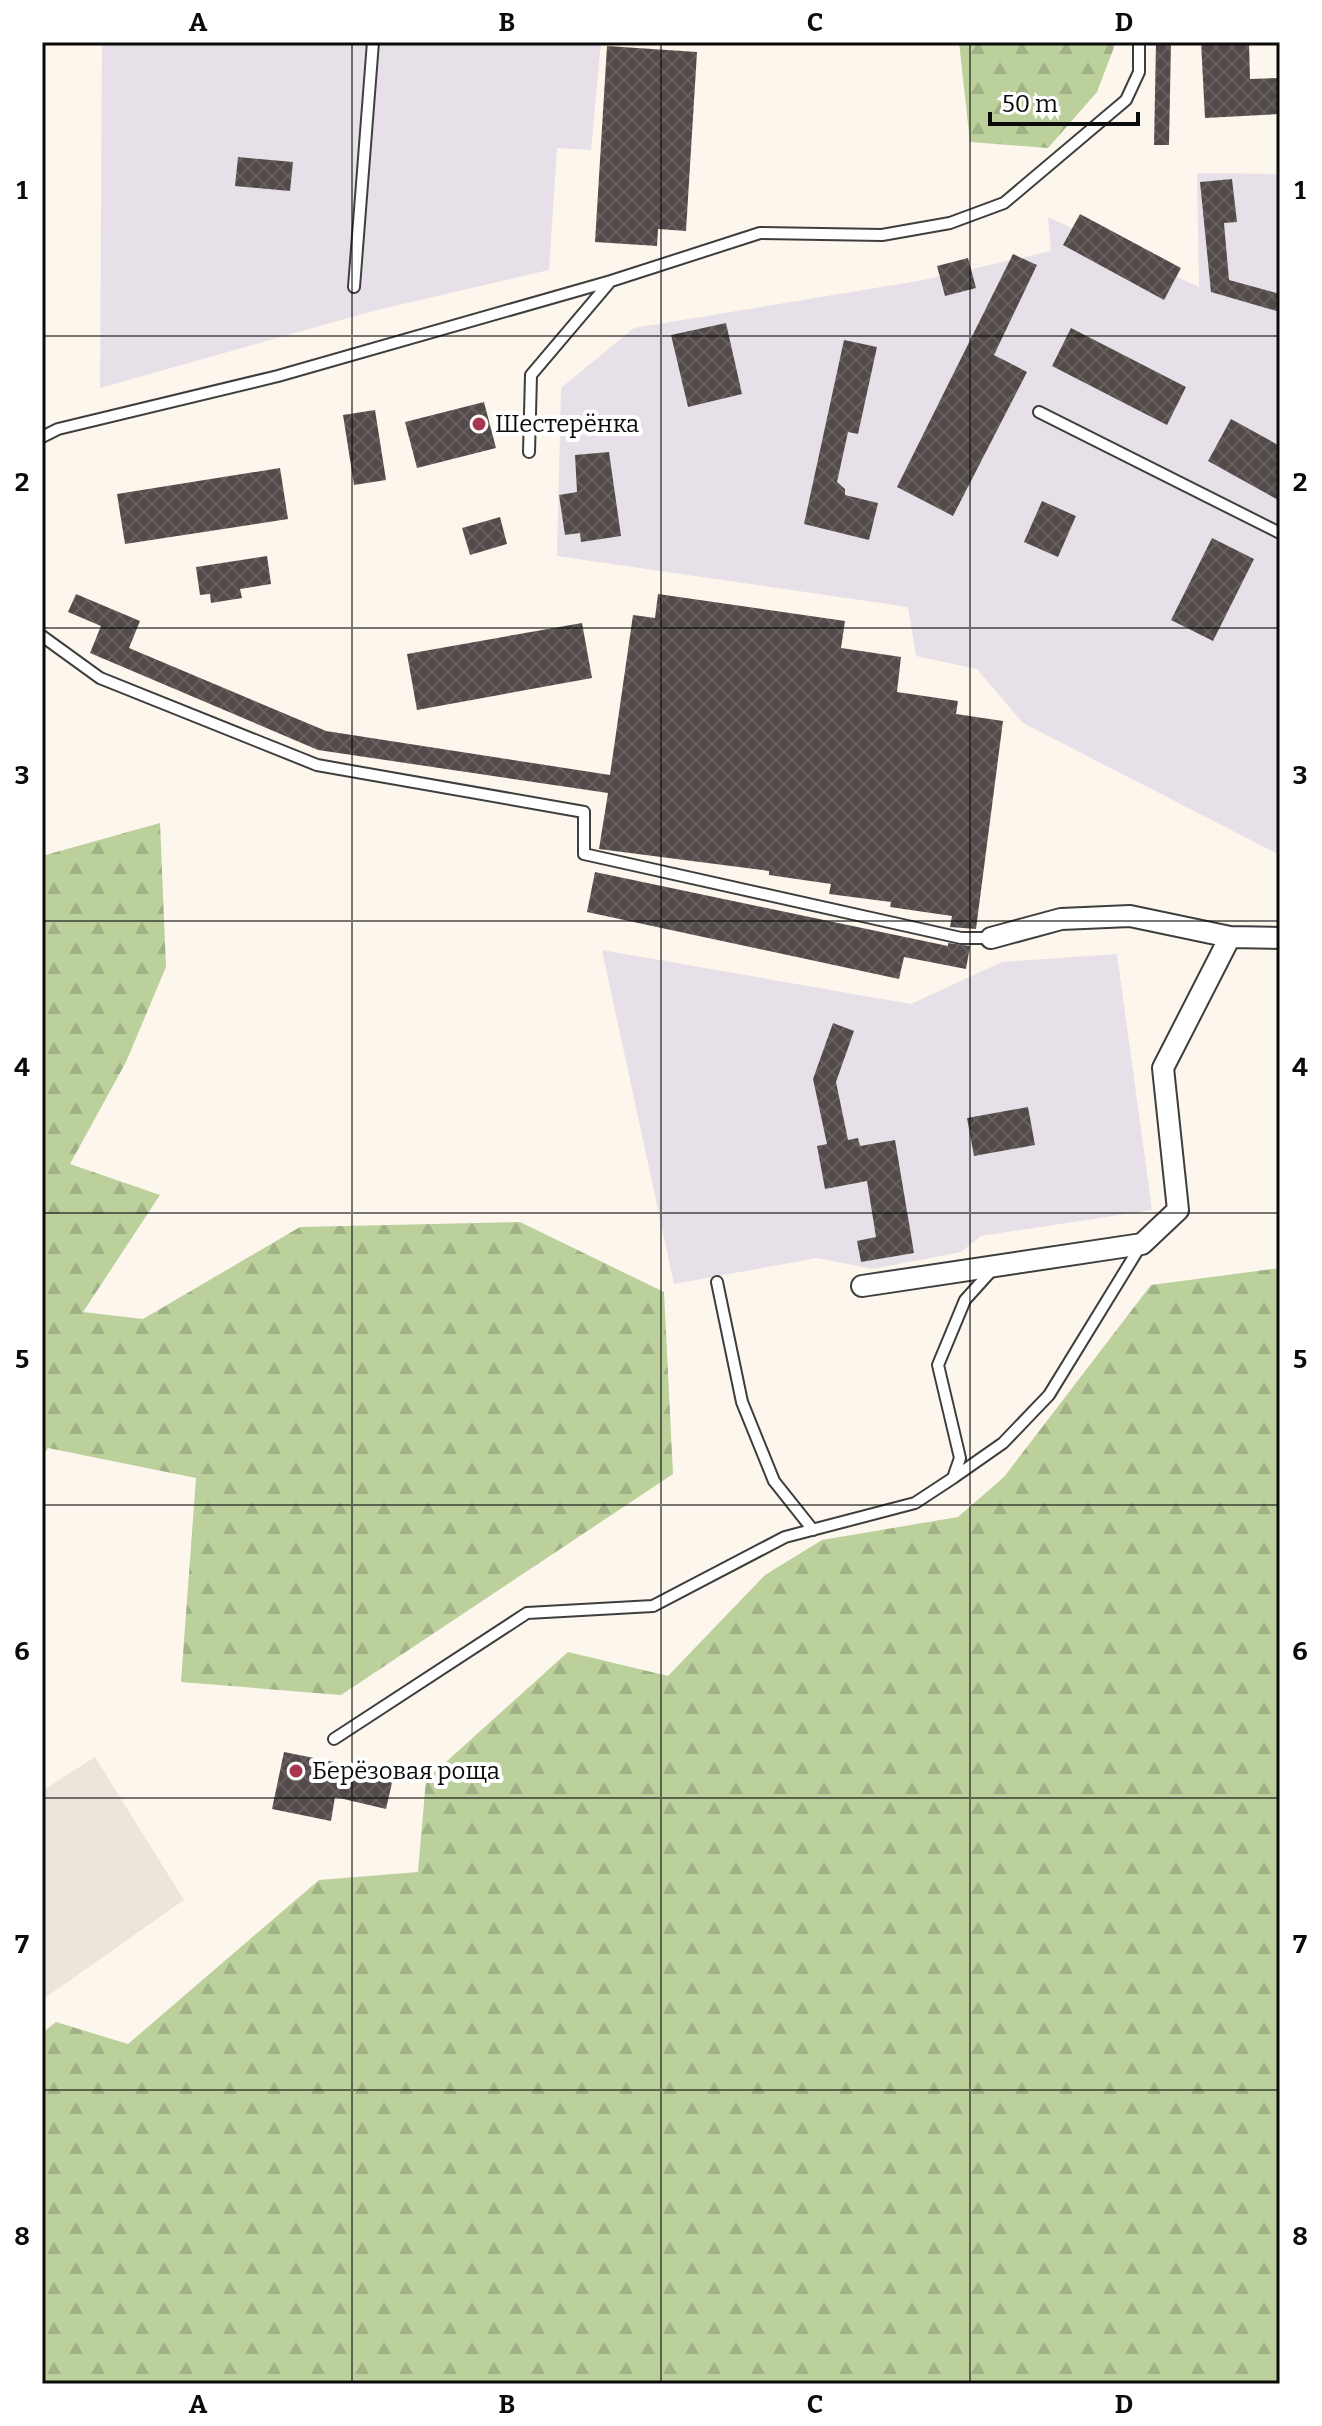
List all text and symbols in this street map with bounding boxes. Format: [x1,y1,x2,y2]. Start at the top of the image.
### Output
text: A [189,7,208,38]
text: B [499,7,515,38]
text: C [807,7,823,38]
text: D [1115,7,1133,38]
scale bar [990,76,1138,126]
text: 50 m [1002,90,1058,118]
text: 1 [16,175,28,206]
text: 1 [1294,175,1306,206]
place label: Шестерёнка [495,410,639,438]
marker: Шестерёнка [470,415,488,433]
text: 2 [15,467,29,498]
text: 2 [1293,467,1307,498]
text: 3 [15,760,29,791]
text: 3 [1293,760,1307,791]
text: 4 [14,1052,30,1083]
text: 4 [1292,1052,1308,1083]
text: 5 [15,1344,29,1375]
text: 5 [1293,1344,1307,1375]
text: 6 [14,1636,30,1667]
text: 6 [1292,1636,1308,1667]
place label: Берёзовая роща [312,1757,500,1785]
marker: Берёзовая роща [287,1762,305,1780]
text: 7 [15,1929,29,1960]
text: 7 [1293,1929,1307,1960]
text: 8 [14,2221,30,2252]
text: 8 [1292,2221,1308,2252]
text: A [189,2389,208,2420]
text: B [499,2389,515,2420]
text: C [807,2389,823,2420]
text: D [1115,2389,1133,2420]

